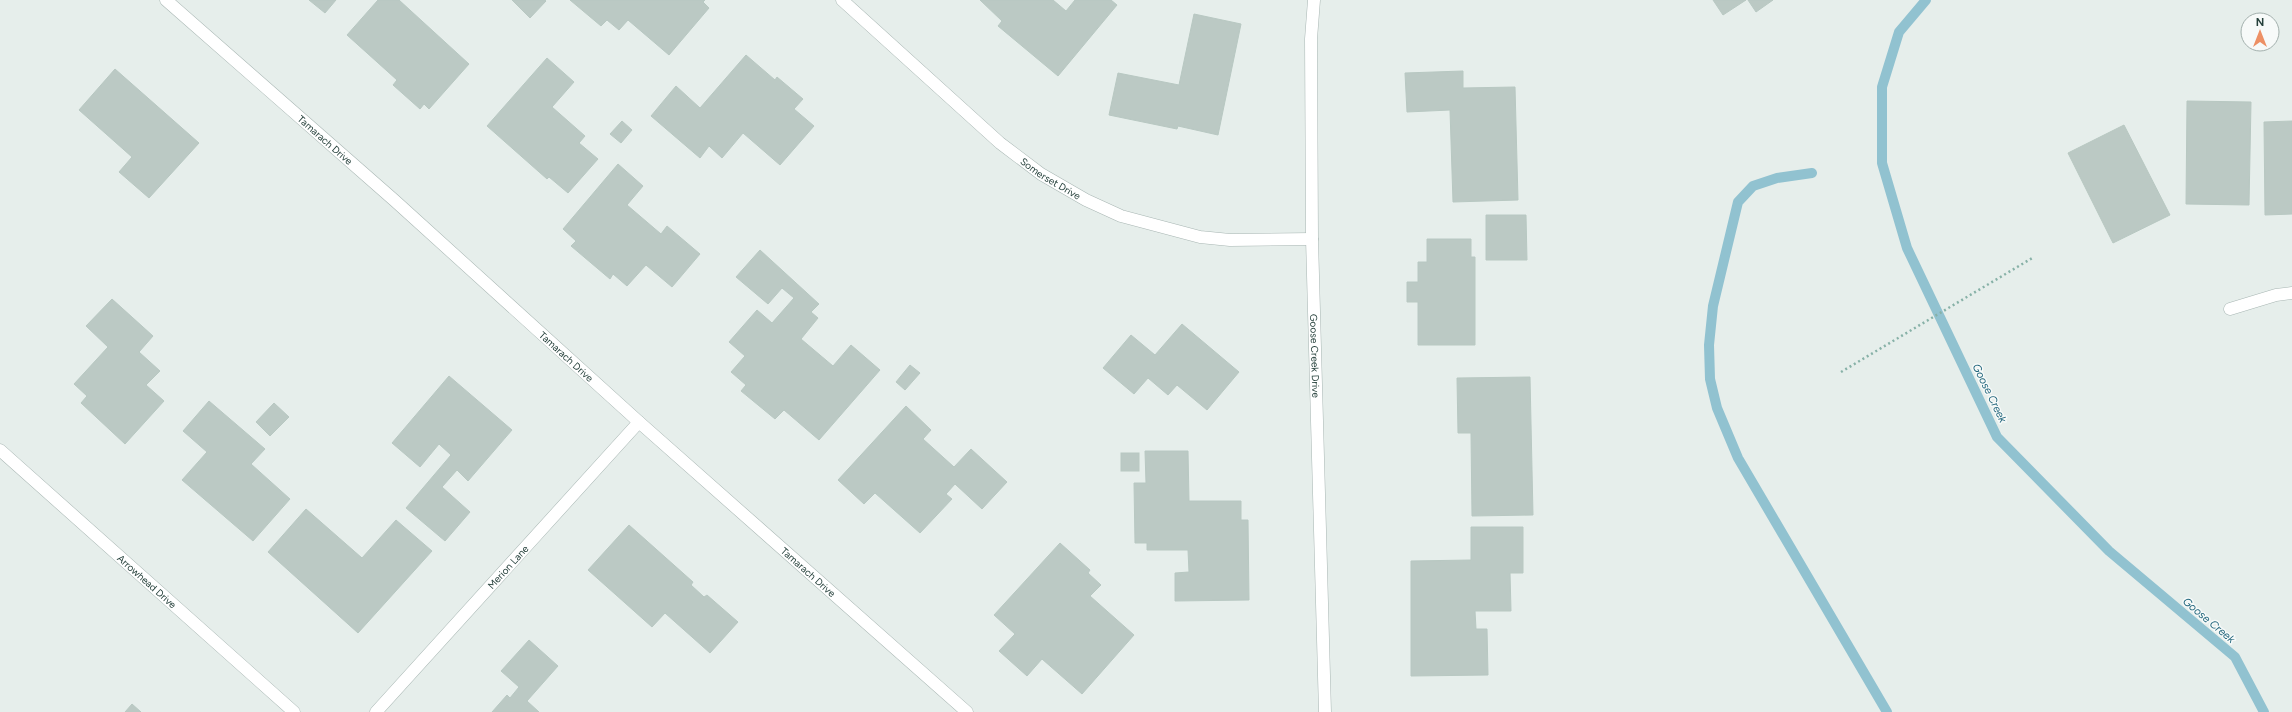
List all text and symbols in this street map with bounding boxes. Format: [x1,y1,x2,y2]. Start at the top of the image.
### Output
north arrow [2240,12,2280,52]
text: N [2256,16,2264,29]
street label: Tamarach Drive [295,113,356,168]
street label: Somerset Drive [1018,155,1083,203]
street label: Goose Creek Drive [1307,314,1322,399]
street label: Tamarach Drive [536,329,596,385]
water label: Goose Creek [1970,362,2010,425]
street label: Merion Lane [485,542,532,592]
street label: Tamarach Drive [778,544,839,600]
street label: Arrowhead Drive [115,552,179,612]
water label: Goose Creek [2180,595,2238,646]

